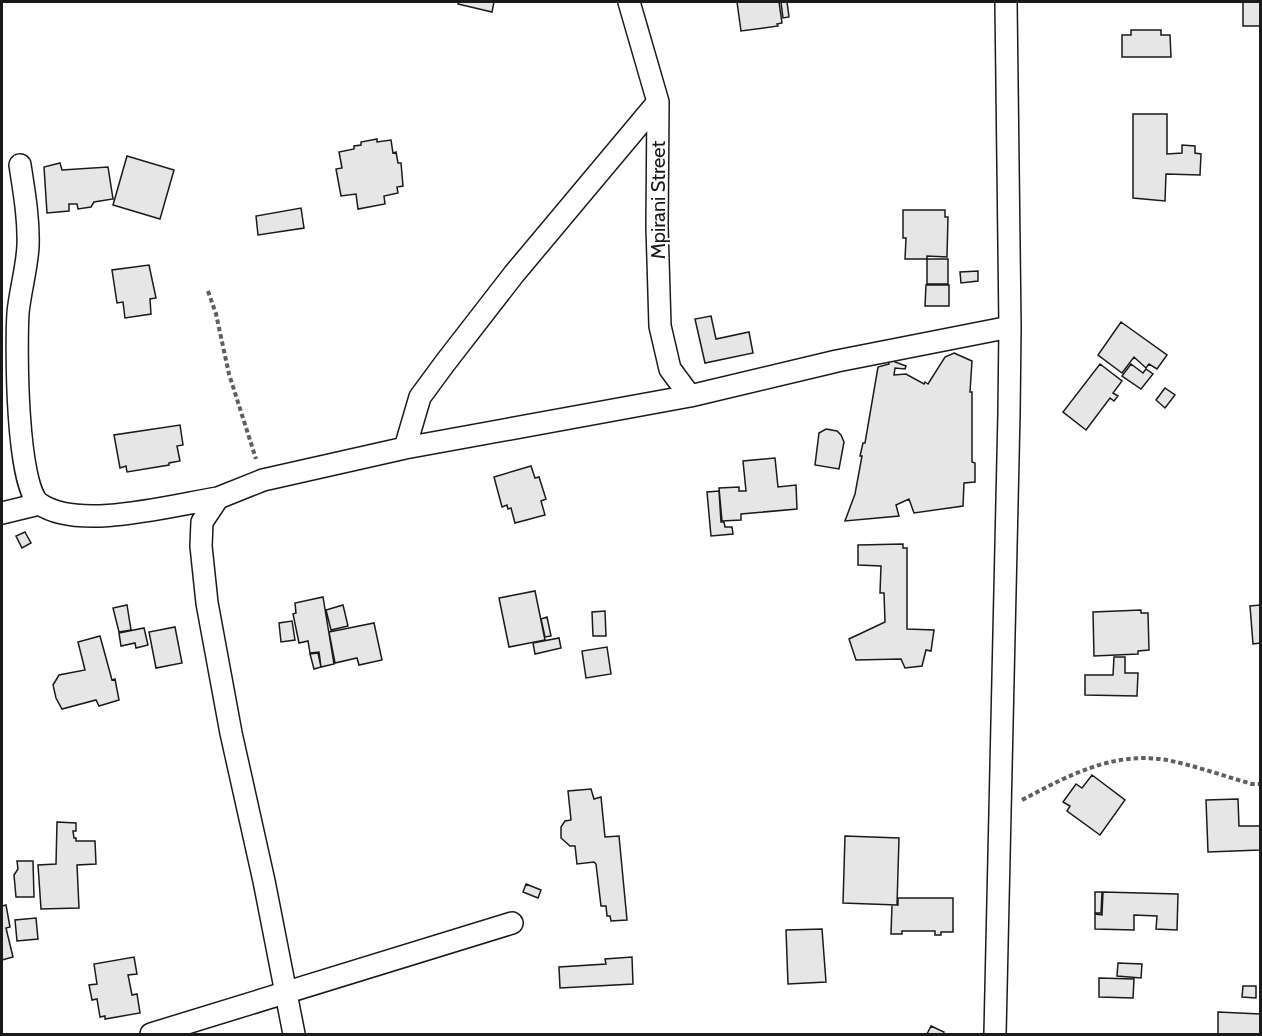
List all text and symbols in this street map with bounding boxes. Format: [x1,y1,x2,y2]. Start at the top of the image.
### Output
street label: Mpirani Street [646,140,670,259]

